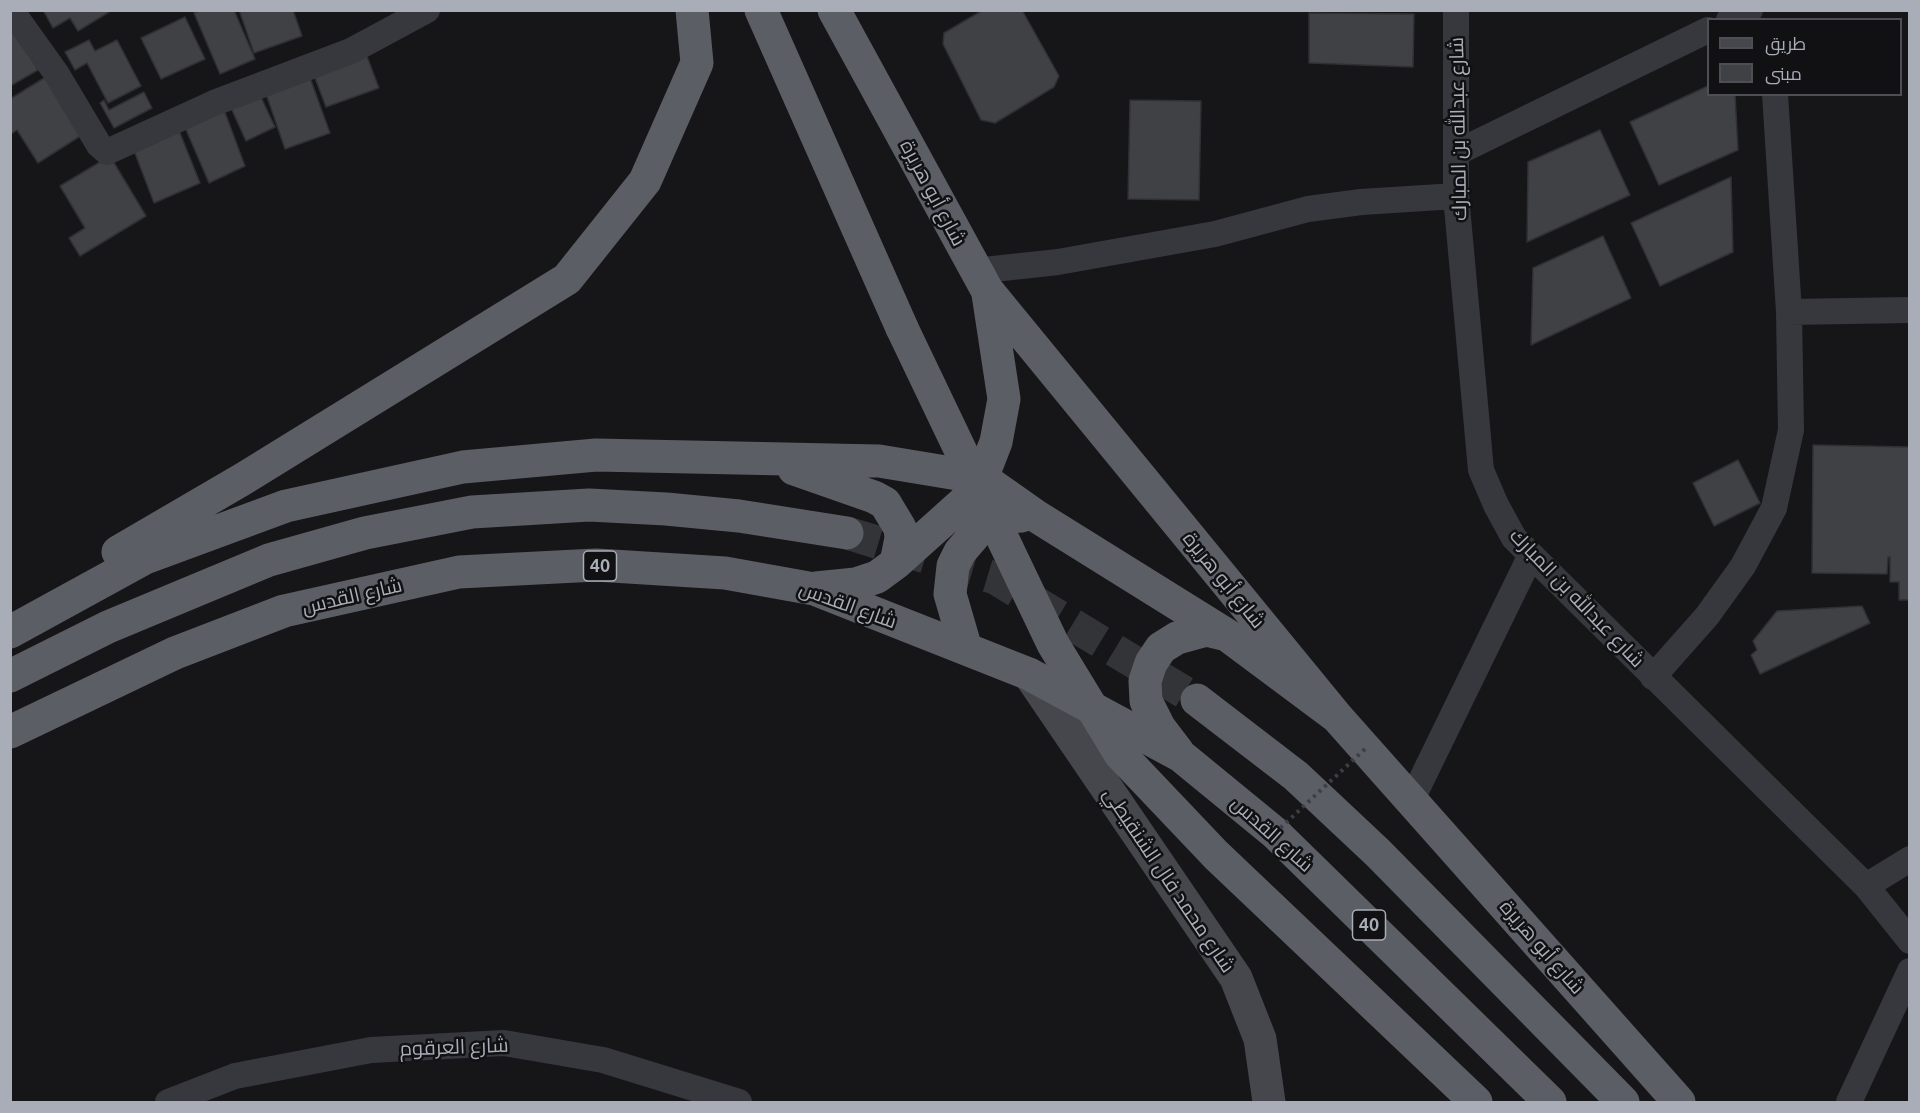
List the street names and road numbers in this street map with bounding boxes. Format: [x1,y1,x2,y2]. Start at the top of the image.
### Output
street label: شارع عبدالله بن المبارك [1444,37,1472,221]
street label: شارع أبو هريرة [895,136,971,250]
street label: شارع عبدالله بن المبارك [1505,524,1649,672]
street label: شارع أبو هريرة [1178,527,1270,633]
road number: 40 [584,551,616,581]
street label: شارع القدس [300,573,404,619]
street label: شارع القدس [796,576,900,634]
street label: شارع محمد فال الشنقيطي [1098,783,1240,977]
street label: شارع القدس [1226,791,1318,877]
street label: شارع أبو هريرة [1495,895,1589,999]
road number: 40 [1352,910,1386,940]
street label: شارع العرقوم [399,1033,509,1061]

